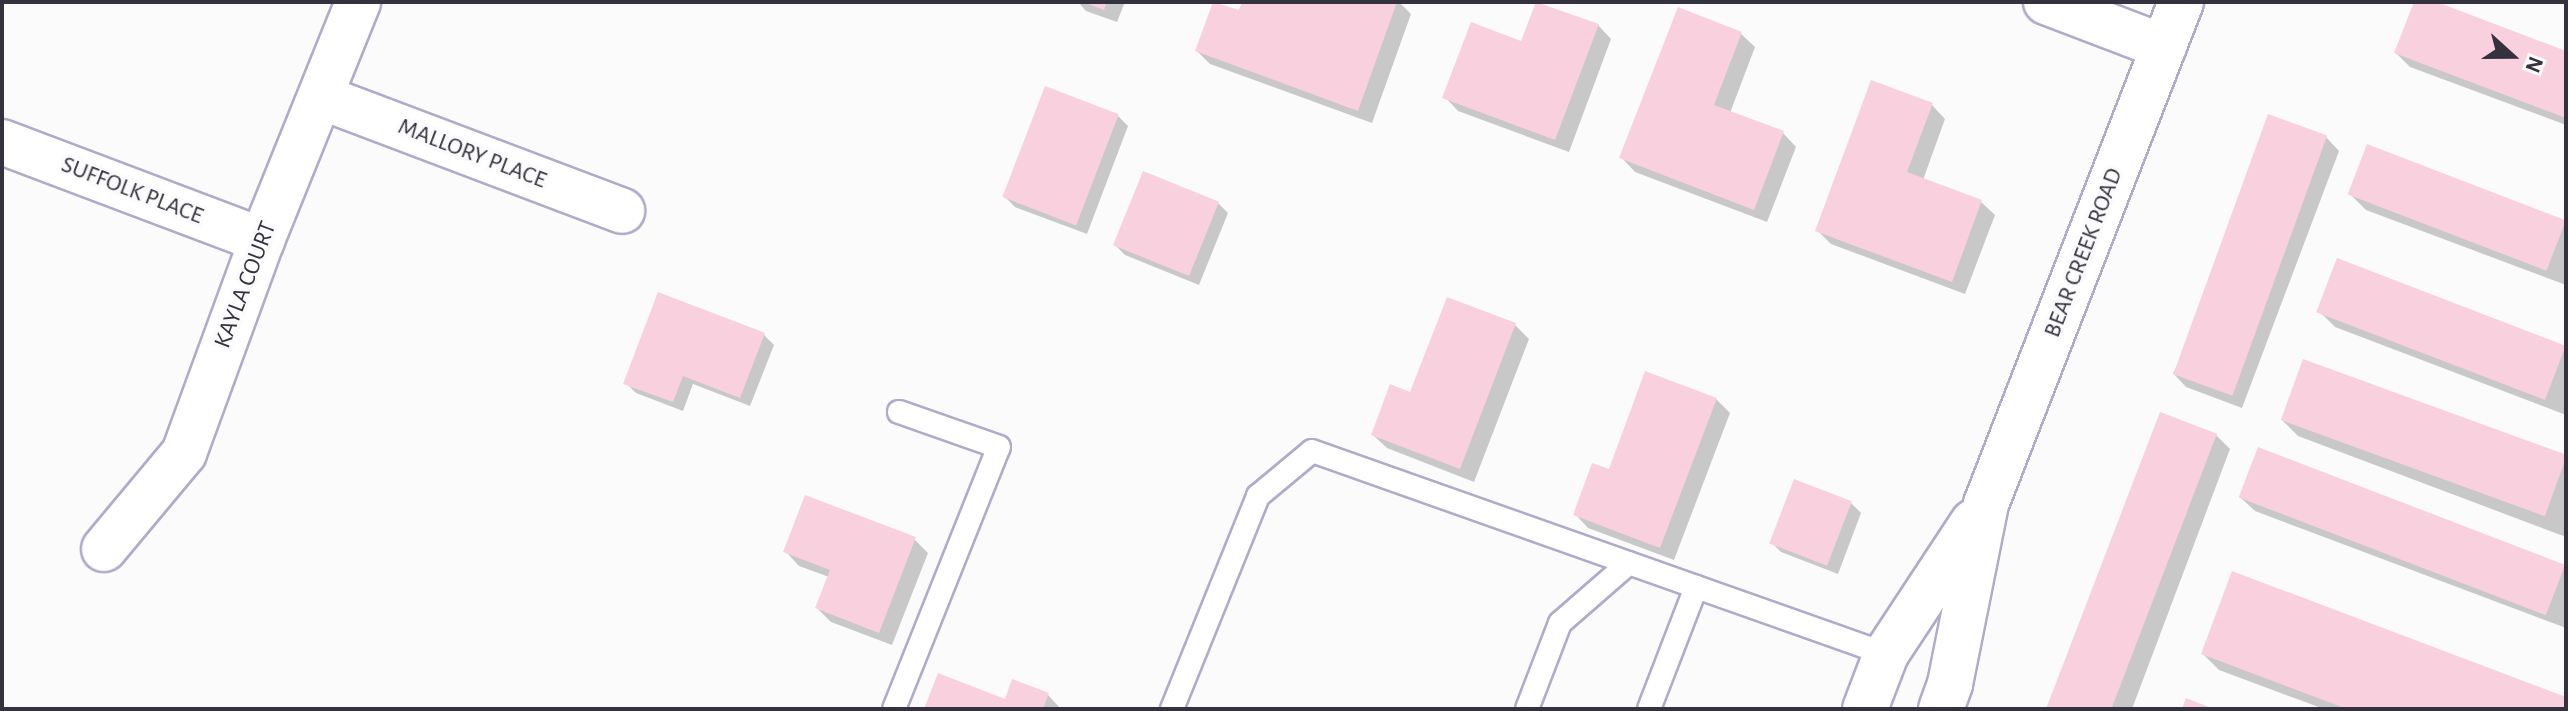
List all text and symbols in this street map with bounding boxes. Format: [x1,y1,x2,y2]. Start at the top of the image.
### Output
north arrow [2472,16,2552,96]
text: N [2521,54,2547,76]
street label: MALLORY PLACE [394,113,550,195]
street label: SUFFOLK PLACE [57,151,207,231]
street label: BEAR CREEK ROAD [2038,164,2130,342]
street label: KAYLA COURT [209,218,283,352]

